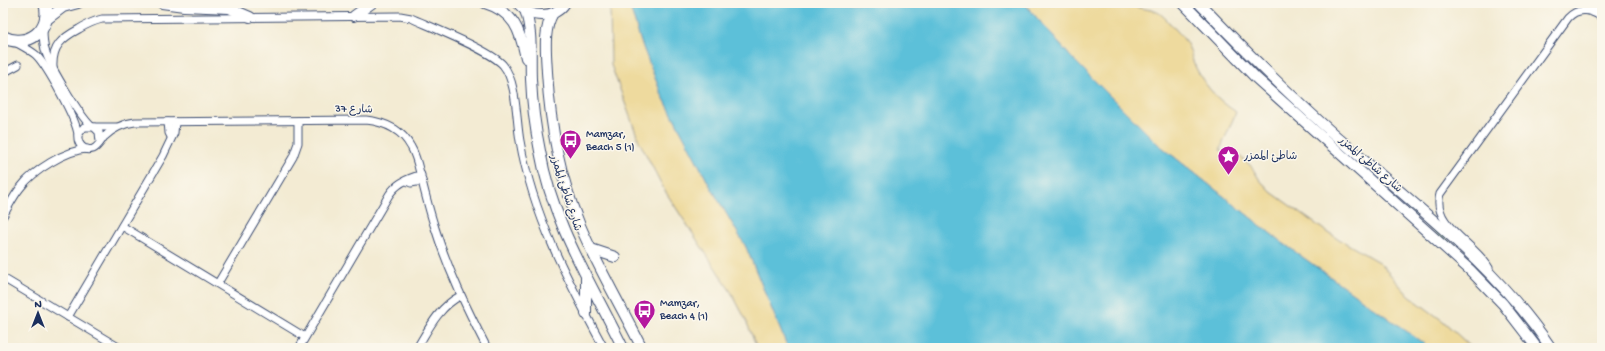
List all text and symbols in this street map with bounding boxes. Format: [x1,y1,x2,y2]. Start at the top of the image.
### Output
street label: شارع 37 [334,102,373,118]
bus stop icon: Mamzar, Beach 5 (1) [558,128,584,161]
place label: Mamzar, Beach 5 (1) [585,129,635,154]
street label: شارع شاطئ الممزر [1335,133,1405,196]
place icon: شاطئ الممزر [1216,144,1242,177]
place label: شاطئ الممزر [1243,150,1297,163]
street label: شارع شاطئ الممزر [546,152,584,233]
north arrow [18,293,58,333]
bus stop icon: Mamzar, Beach 4 (1) [631,297,657,330]
place label: Mamzar, Beach 4 (1) [659,298,708,323]
text: N [34,299,42,311]

